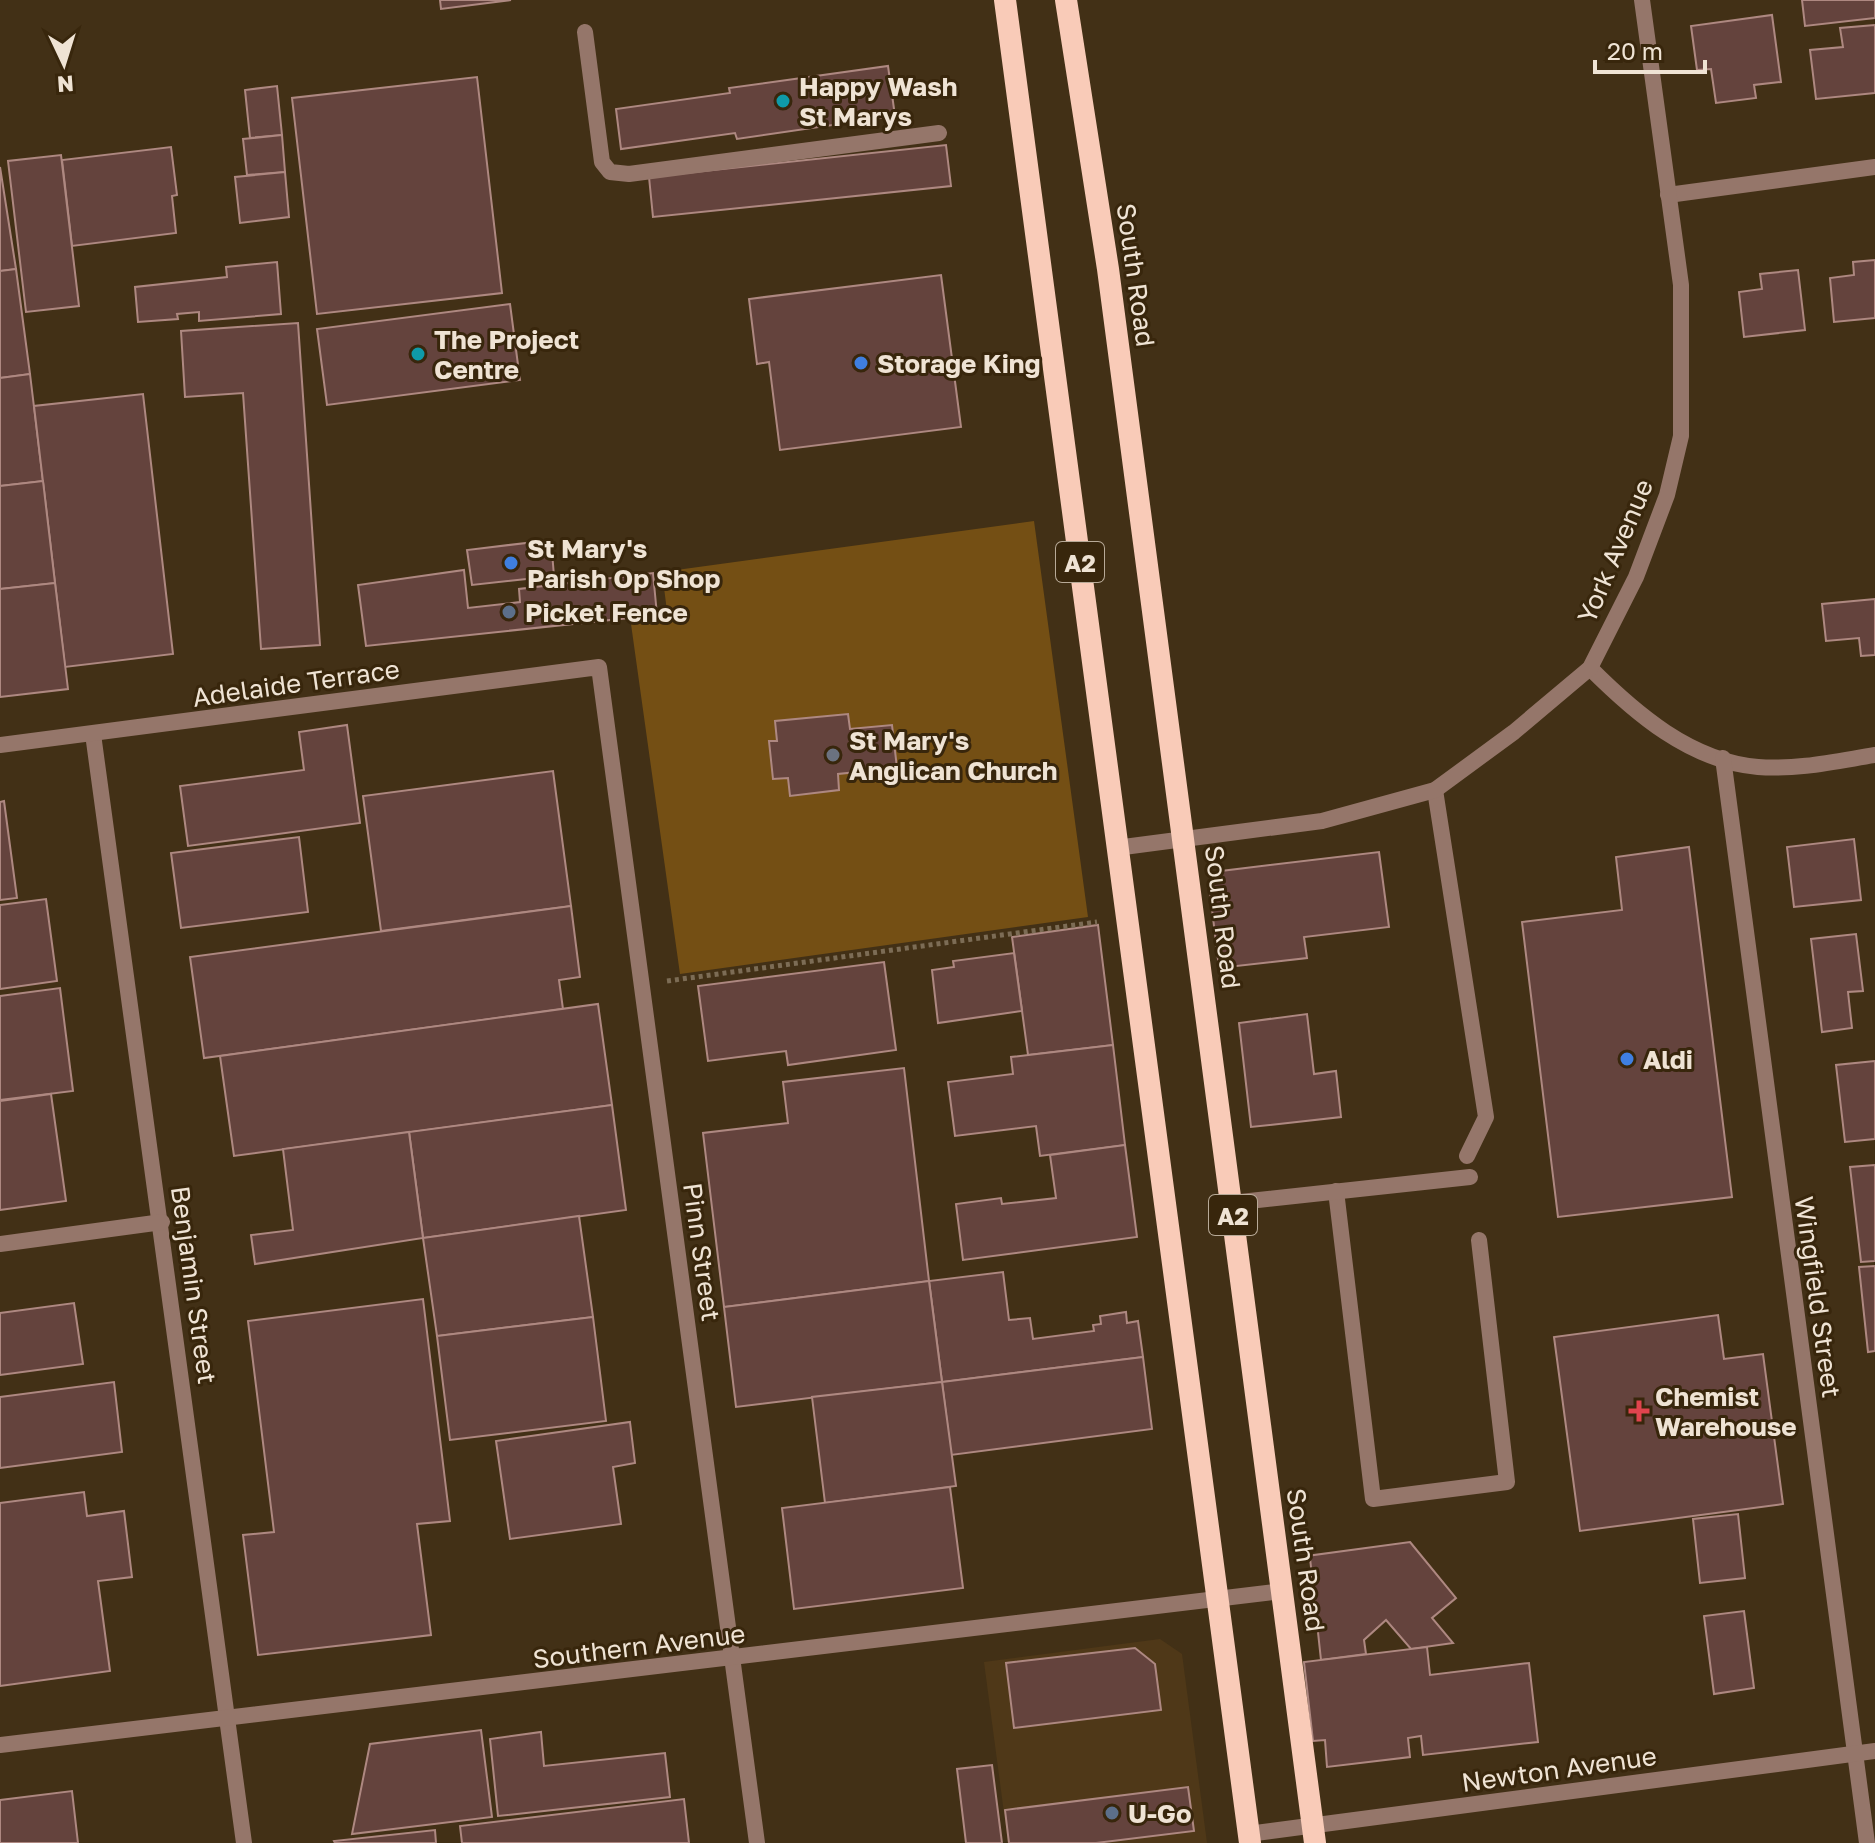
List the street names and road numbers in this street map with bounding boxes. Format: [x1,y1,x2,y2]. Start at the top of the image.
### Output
street label: South Road [1111,201,1161,349]
street label: York Avenue [1571,474,1659,628]
road number: A2 [1056,542,1104,582]
street label: Adelaide Terrace [191,653,401,713]
street label: South Road [1199,843,1247,991]
street label: Pinn Street [677,1181,727,1323]
street label: Benjamin Street [165,1184,223,1386]
street label: Wingfield Street [1789,1194,1847,1400]
road number: A2 [1209,1195,1257,1235]
street label: South Road [1281,1486,1331,1634]
street label: Southern Avenue [531,1618,747,1674]
street label: Newton Avenue [1460,1740,1658,1798]

